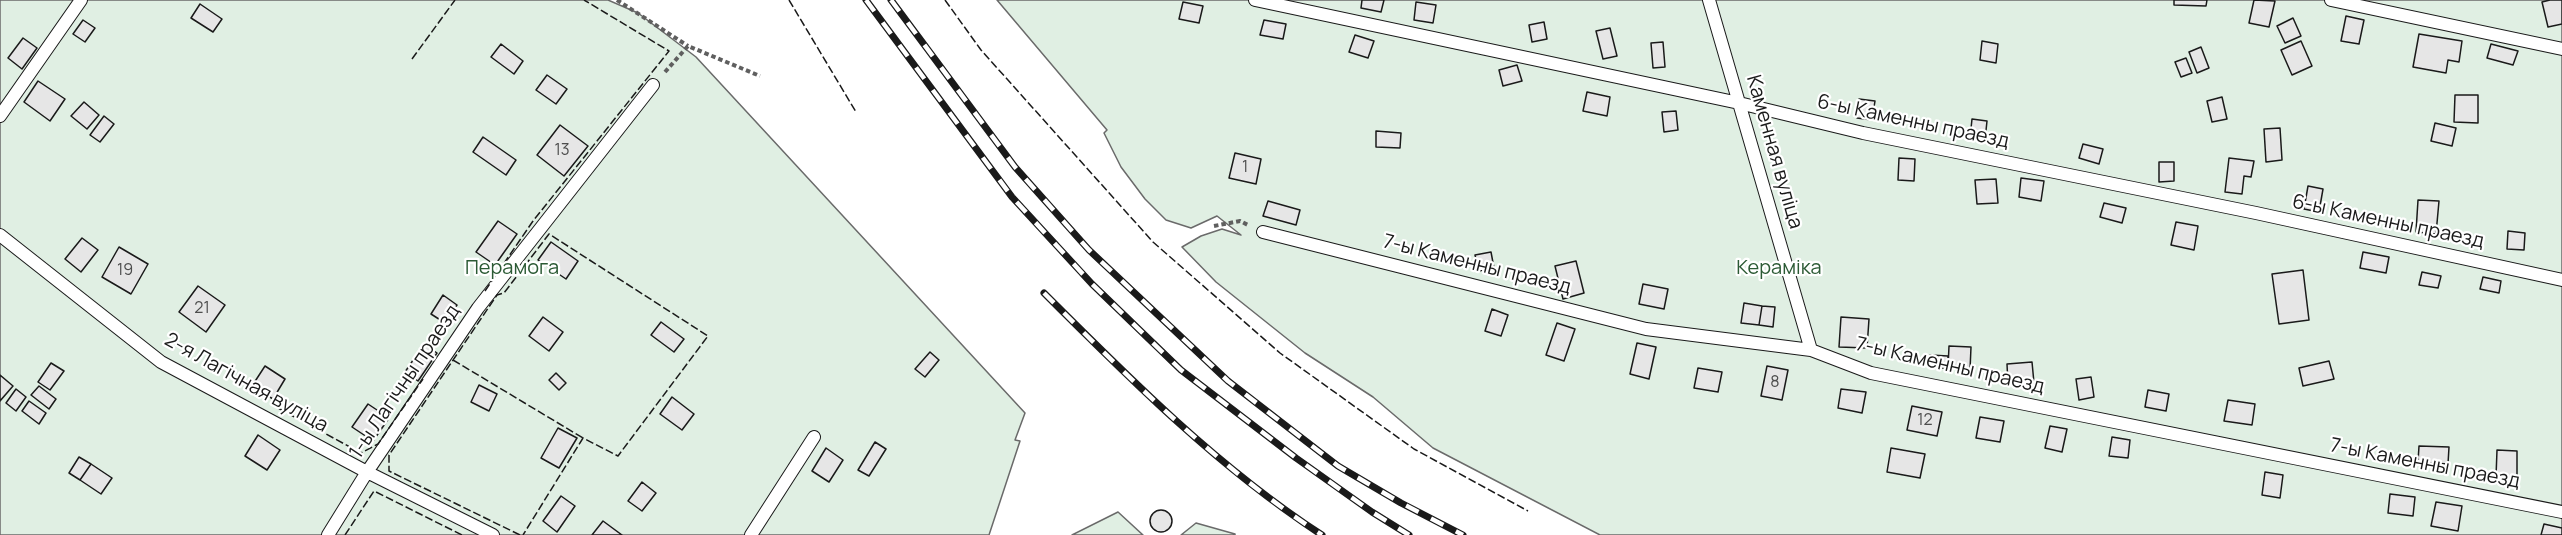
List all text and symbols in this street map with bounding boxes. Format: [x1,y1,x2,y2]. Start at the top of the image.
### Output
street label: Каменная вуліца [1741,72,1807,232]
street label: 6-ы Каменны праезд [1815,90,2011,154]
house number: 13 [554,141,570,161]
house number: 1 [1242,158,1248,178]
street label: 6-ы Каменны праезд [2290,190,2486,254]
street label: 7-ы Каменны праезд [1381,230,1573,300]
park label: Перамога [465,256,559,280]
park label: Кераміка [1736,256,1822,280]
house number: 19 [117,261,133,281]
house number: 21 [194,299,210,319]
street label: 1-ы Лагічны праезд [345,300,465,464]
street label: 2-я Лагічная вуліца [160,328,332,438]
street label: 7-ы Каменны праезд [1853,333,2047,399]
house number: 8 [1770,373,1780,393]
house number: 12 [1917,411,1933,431]
street label: 7-ы Каменны праезд [2328,434,2522,494]

